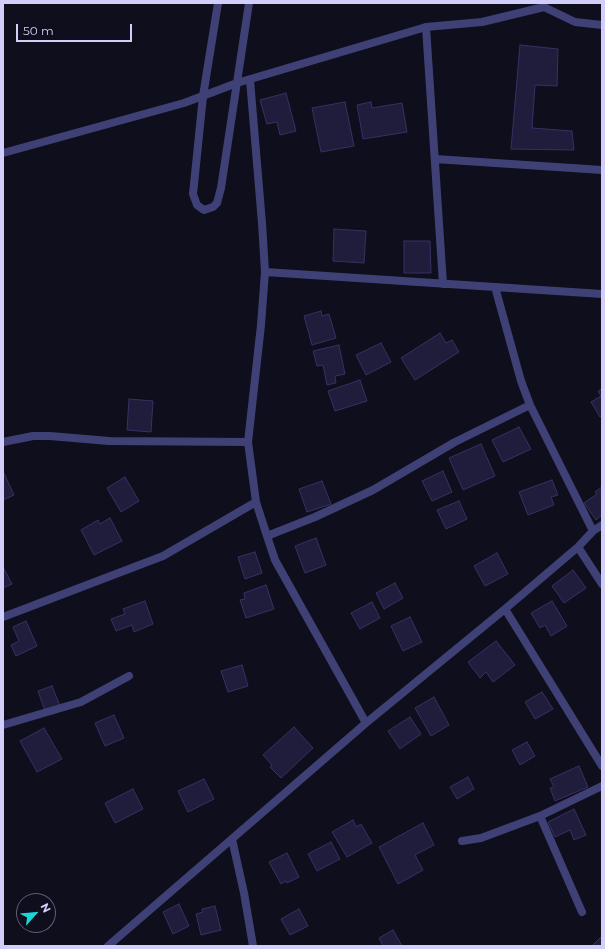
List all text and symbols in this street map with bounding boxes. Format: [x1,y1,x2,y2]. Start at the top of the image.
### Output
scale bar [18,16,134,42]
text: 50 m [23,23,54,38]
north arrow [16,893,56,933]
text: N [38,901,54,915]

